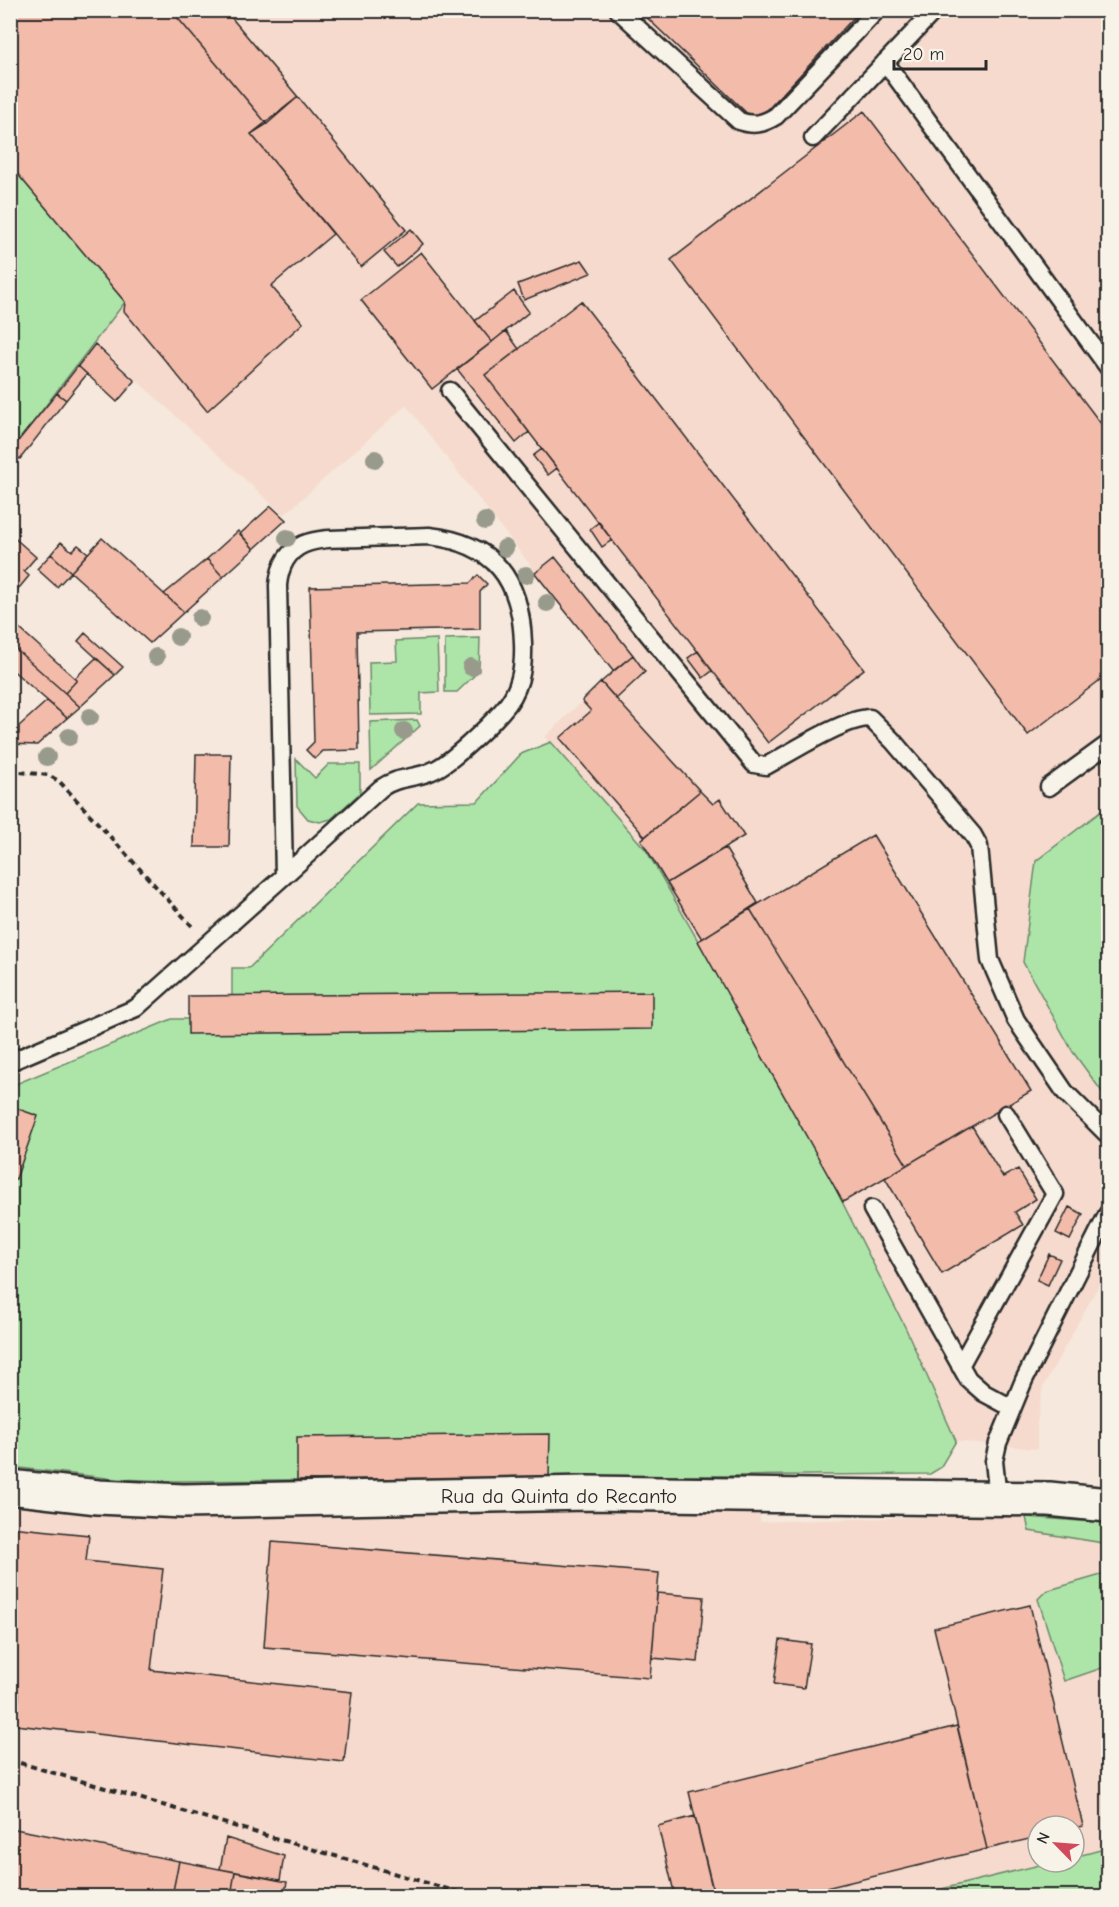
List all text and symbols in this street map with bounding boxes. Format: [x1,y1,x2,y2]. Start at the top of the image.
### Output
scale bar [894,33,986,71]
text: 20 m [903,44,944,65]
street label: Rua da Quinta do Recanto [441,1484,677,1508]
north arrow [1026,1814,1086,1874]
text: N [1033,1830,1054,1847]

